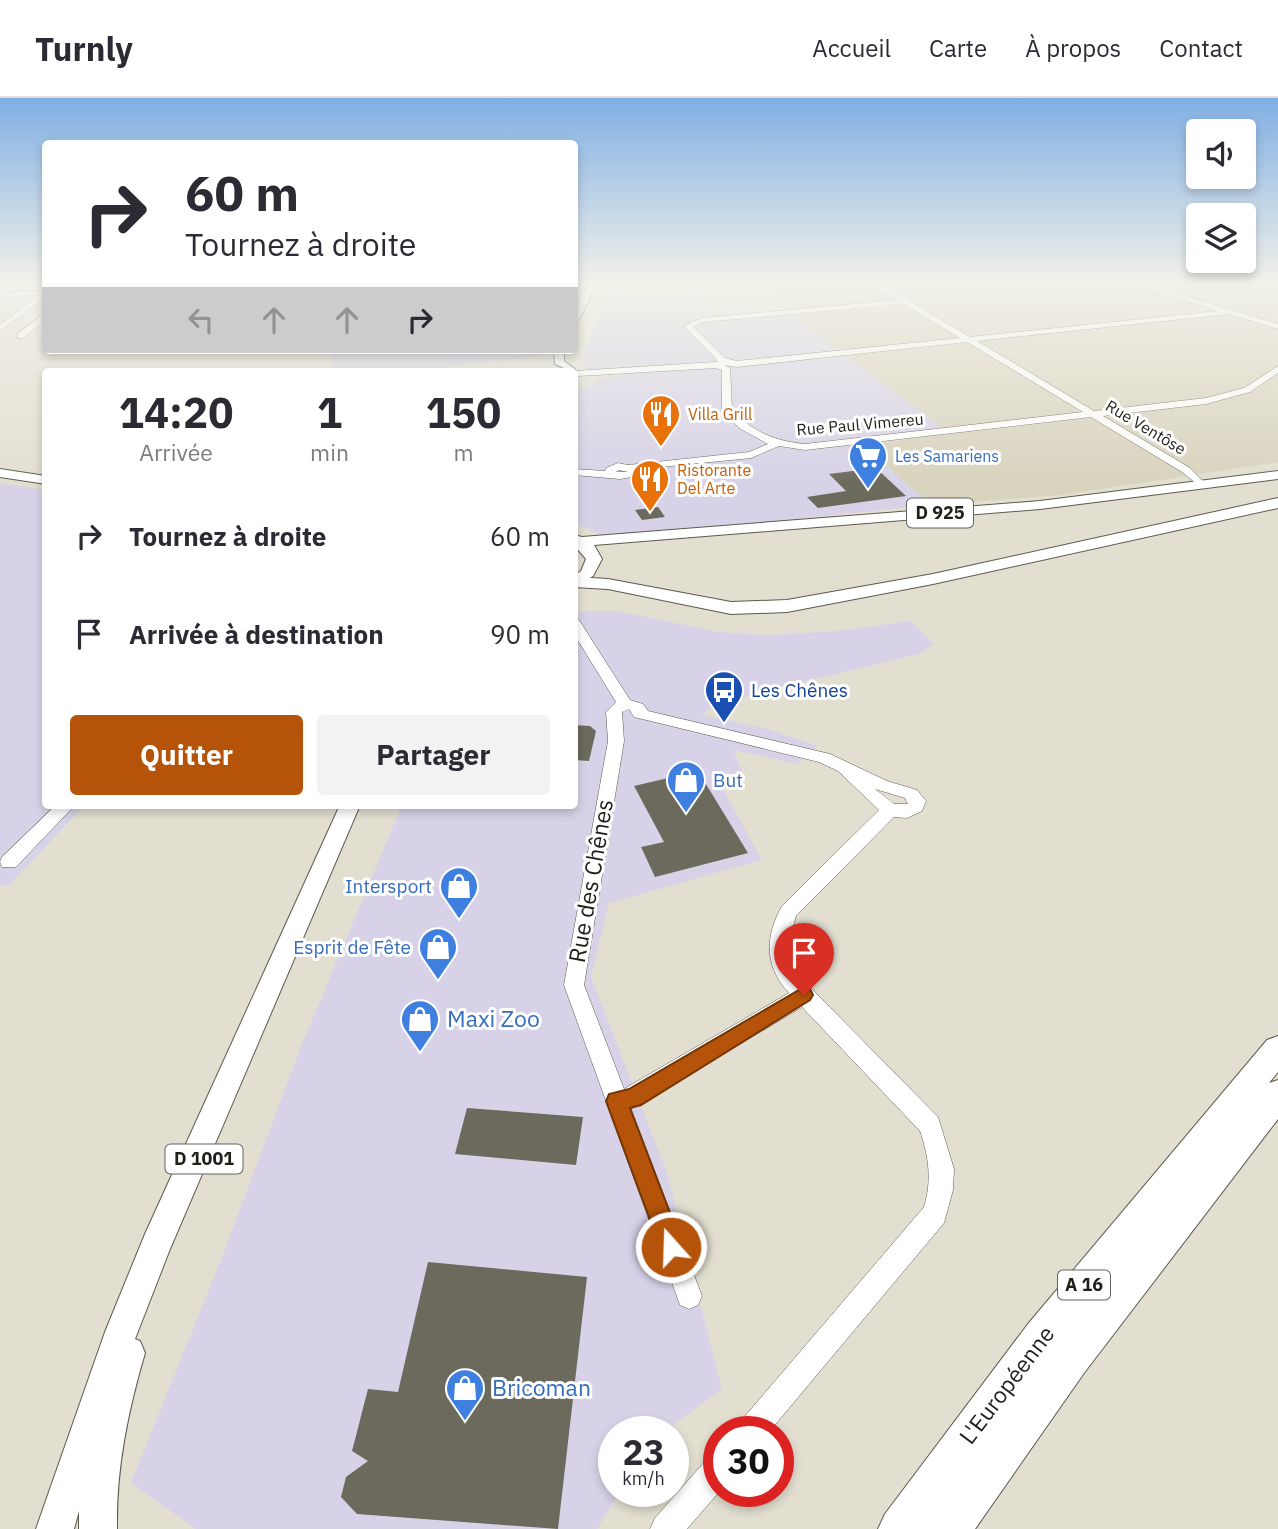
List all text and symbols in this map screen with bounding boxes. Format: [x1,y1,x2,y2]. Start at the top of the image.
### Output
text: Turnly [35,27,133,70]
text: Accueil [812,32,891,64]
text: Carte [929,32,987,64]
text: À propos [1025,32,1121,64]
text: Contact [1159,32,1243,64]
map controls [1186,119,1256,273]
button: sound [1186,119,1256,189]
text: 60 m [185,161,299,224]
icon: right [70,168,161,259]
button: layers [1186,203,1256,273]
text: Tournez à droite [185,223,416,265]
icon: left [182,301,220,339]
icon: ahead [255,301,293,339]
icon: ahead [328,301,366,339]
icon: right [401,301,439,339]
text: 14:20 [119,385,233,440]
text: 1 [317,385,342,440]
text: 150 [426,385,501,440]
restaurant icon: Villa Grill [640,393,682,448]
street label: Rue Ventôse [1102,395,1190,459]
place label: Villa Grill [688,404,752,424]
street label: Rue Paul Vimereu [796,408,924,440]
supermarket icon: Les Samariens [847,435,889,490]
text: Arrivée [139,437,213,467]
text: min [310,437,349,467]
text: m [453,437,474,467]
place label: Les Samariens [895,446,999,466]
restaurant icon: Ristorante Del Arte [629,458,671,513]
place label: Ristorante Del Arte [677,460,751,498]
road number: D 925 [907,498,973,528]
icon: right [70,517,108,555]
text: Tournez à droite [129,519,326,553]
text: 60 m [490,519,550,553]
icon: arrive [70,615,108,653]
text: Arrivée à destination [129,617,384,651]
text: 90 m [490,617,550,651]
bus stop icon: Les Chênes [703,669,745,724]
place label: Les Chênes [751,678,848,702]
button: Quitter [70,715,303,795]
button: Partager [317,715,550,795]
shop icon: But [665,759,707,814]
place label: But [713,768,743,792]
street label: Rue des Chênes [561,797,619,965]
shop icon: Intersport [438,865,480,920]
place label: Intersport [345,874,432,898]
pin [774,923,834,995]
shop icon: Esprit de Fête [417,926,459,981]
icon: arrive [785,934,823,972]
place label: Esprit de Fête [293,935,411,959]
shop icon: Maxi Zoo [399,998,441,1053]
place label: Maxi Zoo [447,1003,540,1033]
road number: D 1001 [166,1144,242,1174]
position arrow [634,1210,708,1284]
road number: A 16 [1058,1270,1110,1300]
street label: L'Européenne [952,1319,1060,1450]
shop icon: Bricoman [444,1367,486,1422]
place label: Bricoman [492,1372,591,1402]
speed limit sign: 30 [703,1416,794,1507]
text: 23 [622,1429,665,1475]
text: km/h [622,1467,665,1490]

